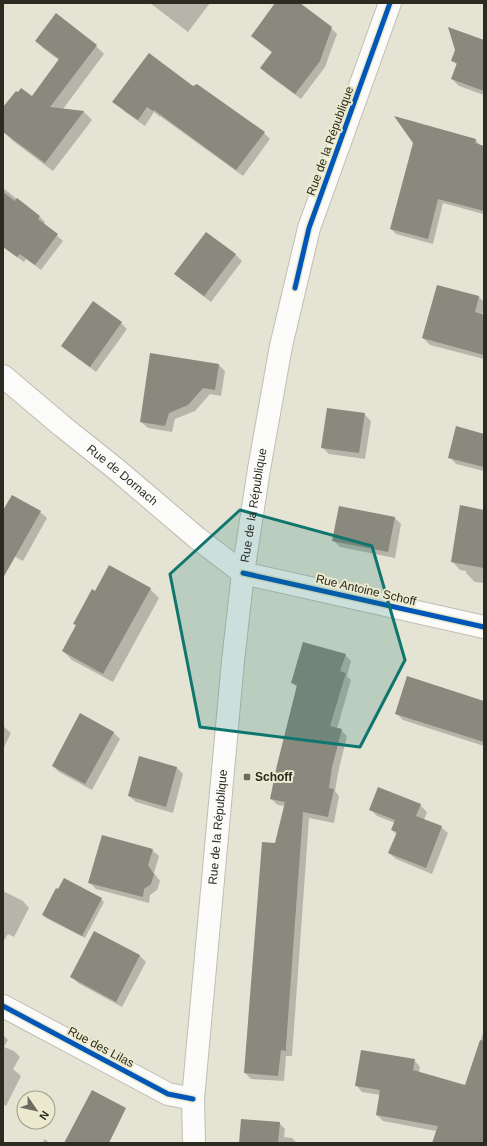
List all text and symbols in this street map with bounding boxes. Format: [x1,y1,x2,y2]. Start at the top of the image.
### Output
street label: Rue de la République [304,84,356,198]
street label: Rue de Dornach [84,442,160,508]
street label: Rue de la République [238,447,270,563]
street label: Rue Antoine Schoff [314,572,418,609]
street label: Rue de la République [206,769,230,885]
place label: Schoff [255,770,293,784]
marker: Schoff [242,772,252,782]
street label: Rue des Lilas [66,1024,136,1070]
north arrow [16,1090,56,1130]
text: N [37,1109,51,1122]

